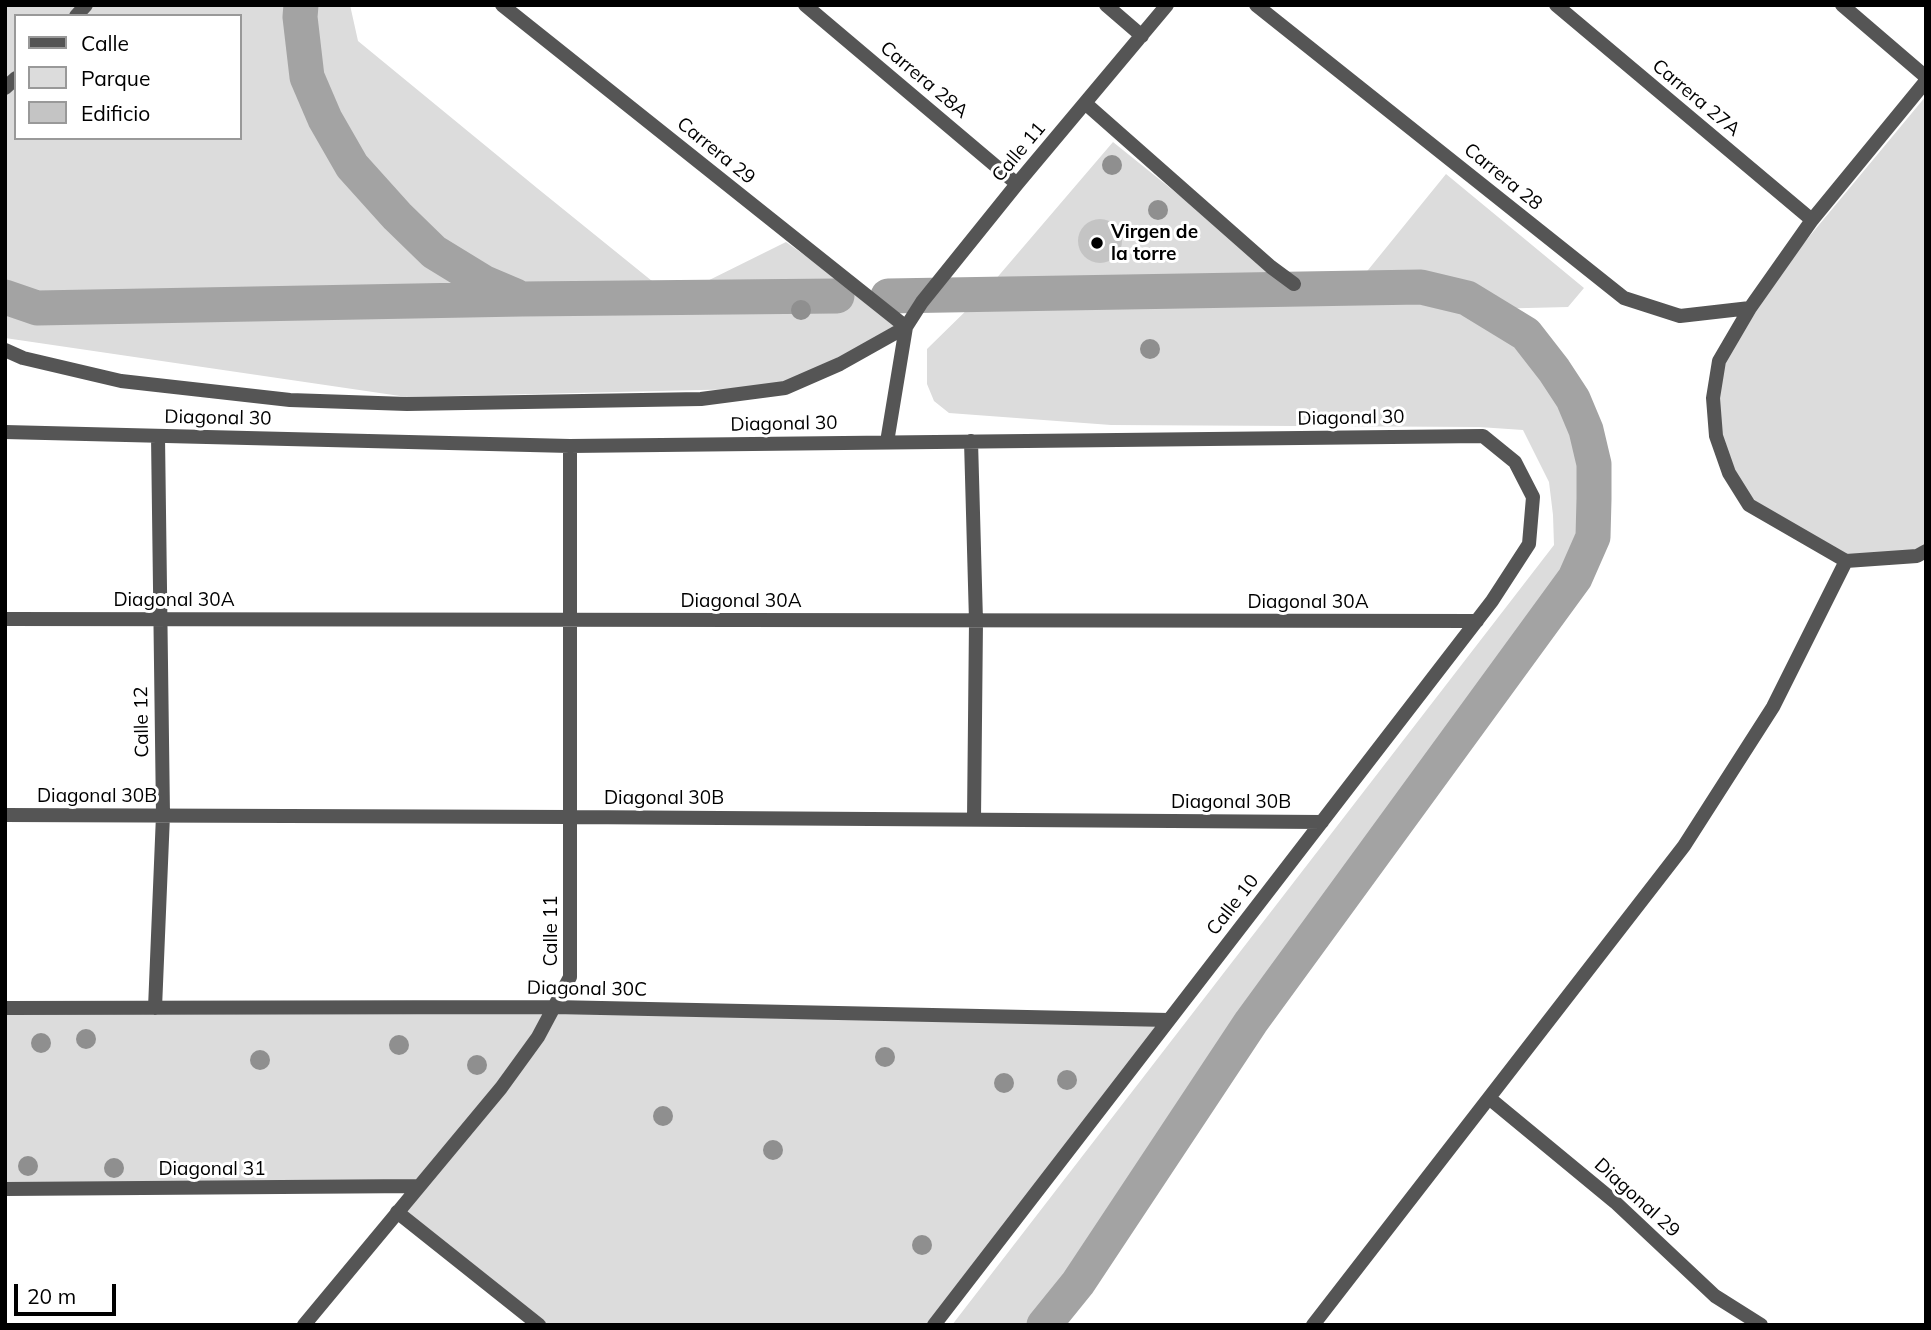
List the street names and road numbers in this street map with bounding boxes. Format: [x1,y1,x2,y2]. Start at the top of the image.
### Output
street label: Carrera 28A [875,37,973,123]
street label: Carrera 27A [1647,55,1745,141]
street label: Carrera 29 [672,113,760,189]
street label: Calle 11 [987,117,1051,187]
street label: Carrera 28 [1459,139,1547,215]
street label: Diagonal 30 [164,406,272,430]
street label: Diagonal 30 [1297,406,1405,430]
street label: Diagonal 30 [730,412,838,436]
street label: Diagonal 30A [113,589,235,611]
street label: Diagonal 30A [680,590,802,612]
street label: Diagonal 30A [1247,591,1369,613]
street label: Calle 12 [130,686,154,758]
street label: Diagonal 30B [37,785,157,807]
street label: Diagonal 30B [604,787,724,809]
street label: Diagonal 30B [1171,791,1291,813]
street label: Calle 10 [1202,870,1264,940]
street label: Calle 11 [540,895,562,967]
street label: Diagonal 30C [527,977,647,1001]
street label: Diagonal 29 [1590,1154,1684,1242]
street label: Diagonal 31 [158,1158,266,1180]

